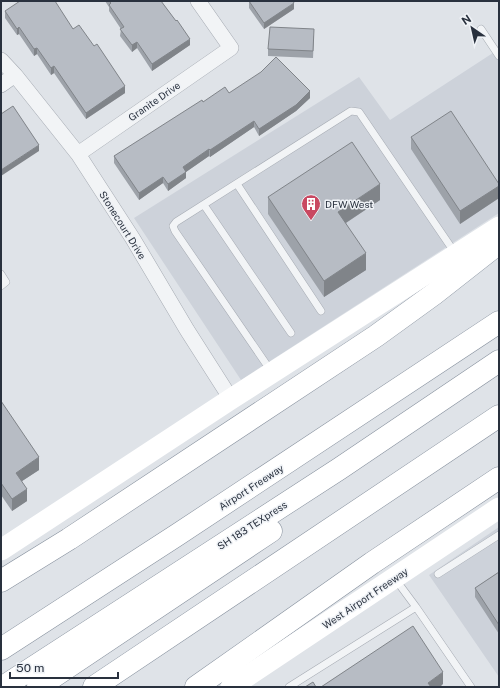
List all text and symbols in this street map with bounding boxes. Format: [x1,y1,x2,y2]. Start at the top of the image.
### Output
north arrow [452,8,492,48]
text: N [459,12,473,27]
street label: Granite Drive [126,79,183,123]
street label: Stonecourt Drive [97,189,149,262]
building icon: DFW West [300,193,322,221]
place label: DFW West [325,198,373,210]
street label: Airport Freeway [216,461,286,512]
street label: SH 183 TEXpress [215,498,289,552]
street label: West Airport Freeway [320,565,411,631]
scale bar [10,654,118,680]
text: 50 m [16,661,44,675]

